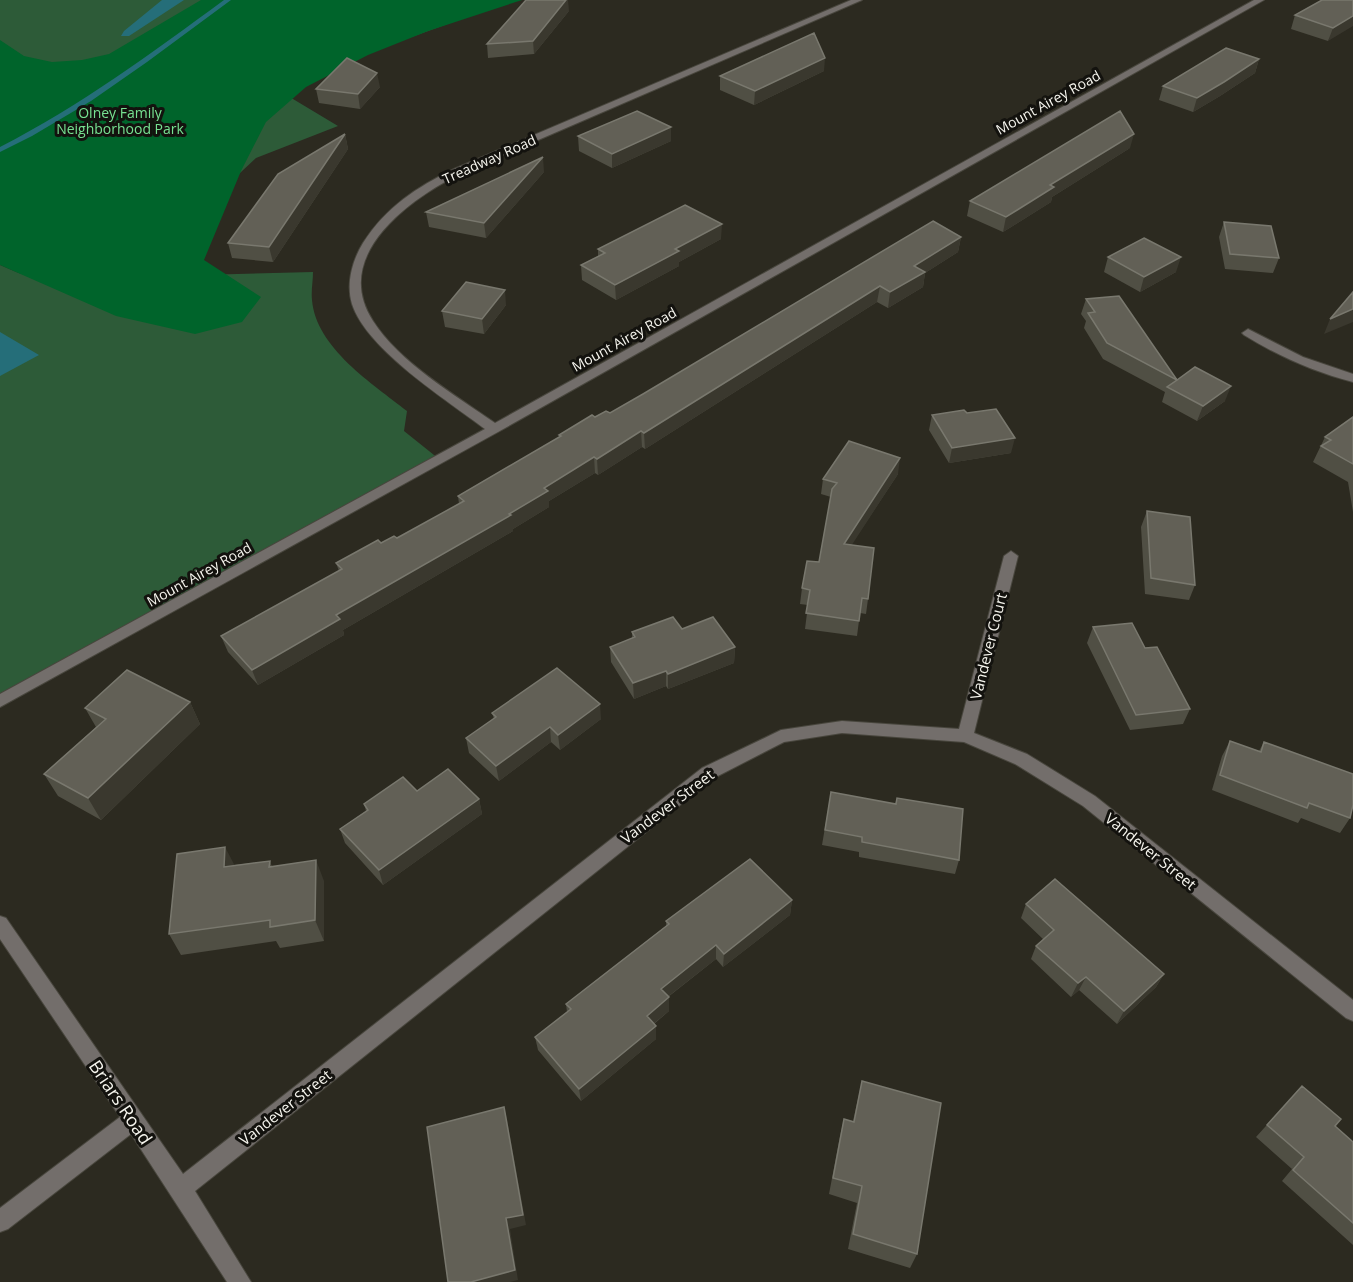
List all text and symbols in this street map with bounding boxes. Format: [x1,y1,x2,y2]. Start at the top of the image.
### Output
street label: Mount Airey Road [992,65,1104,139]
park label: Olney Family Neighborhood Park [56,103,185,138]
street label: Treadway Road [439,130,539,188]
street label: Mount Airey Road [568,302,680,376]
street label: Mount Airey Road [143,537,255,611]
street label: Vandever Court [965,591,1011,701]
street label: Vandever Street [616,764,718,848]
street label: Vandever Street [1101,808,1201,894]
street label: Briars Road [84,1055,158,1149]
street label: Vandever Street [235,1065,335,1149]

